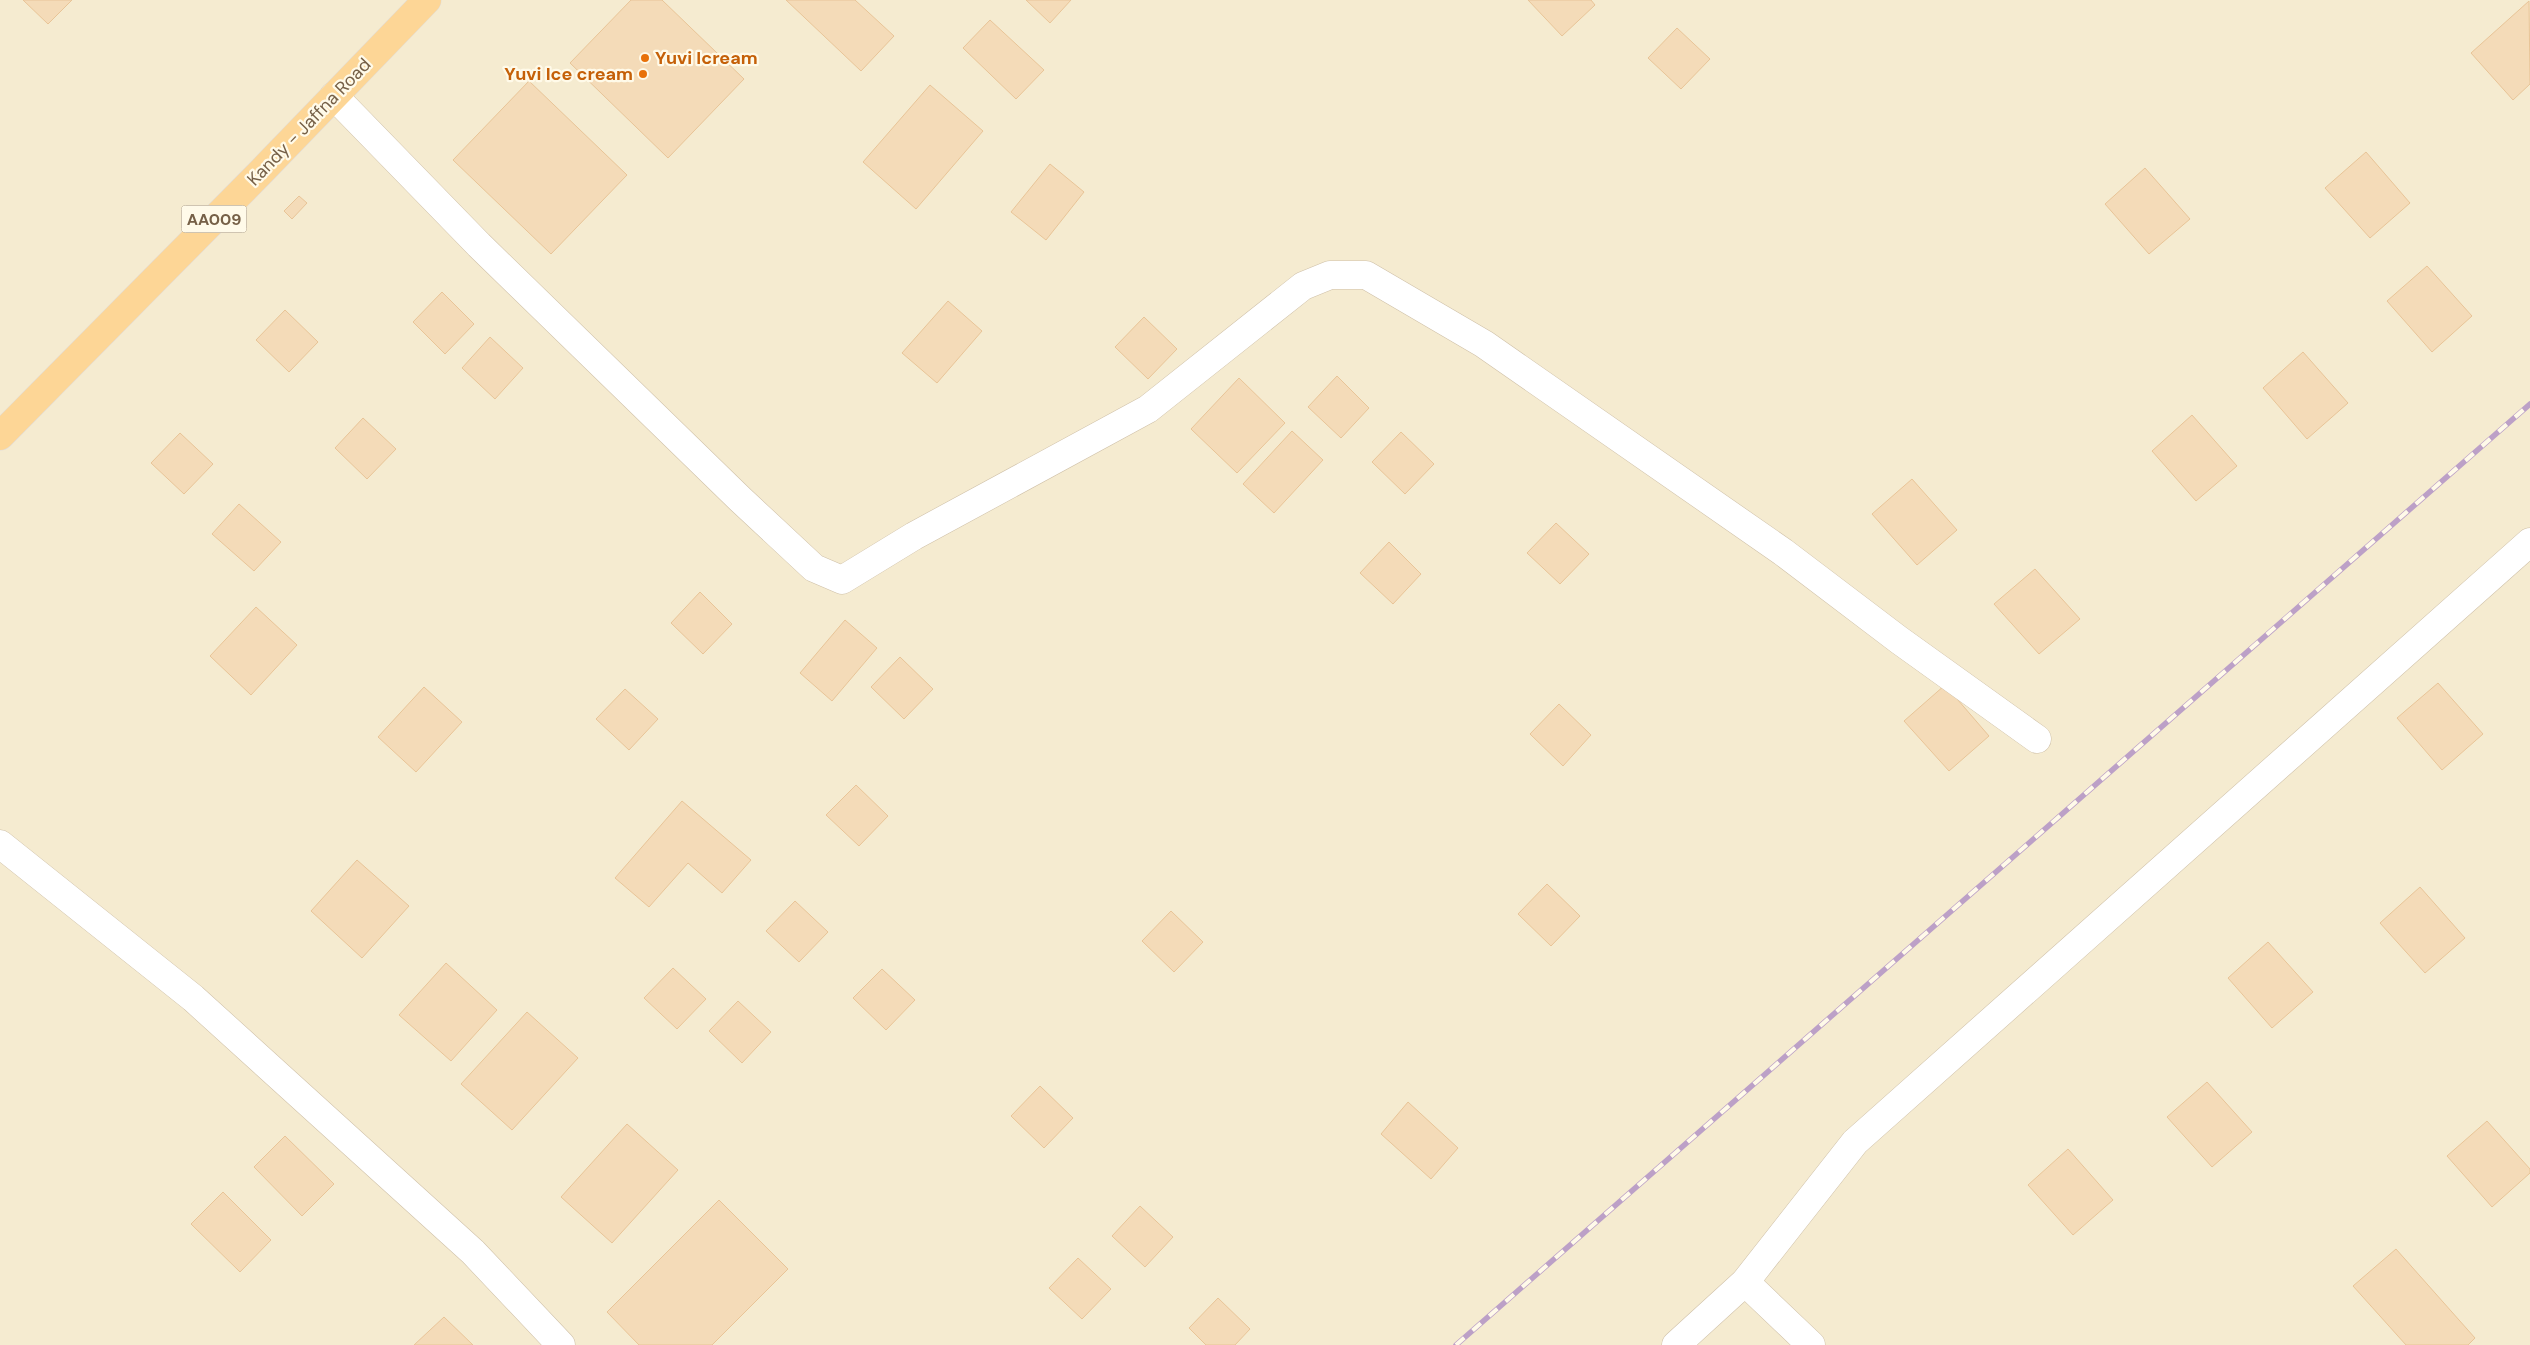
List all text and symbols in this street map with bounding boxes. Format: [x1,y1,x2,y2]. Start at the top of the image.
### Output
place label: Yuvi Icream [655,46,758,70]
marker: Yuvi Icream [639,52,651,64]
street label: Kandy - Jaffna Road [242,53,376,191]
place label: Yuvi Ice cream [504,62,633,86]
marker: Yuvi Ice cream [637,68,649,80]
road number: AA009 [182,205,246,232]

